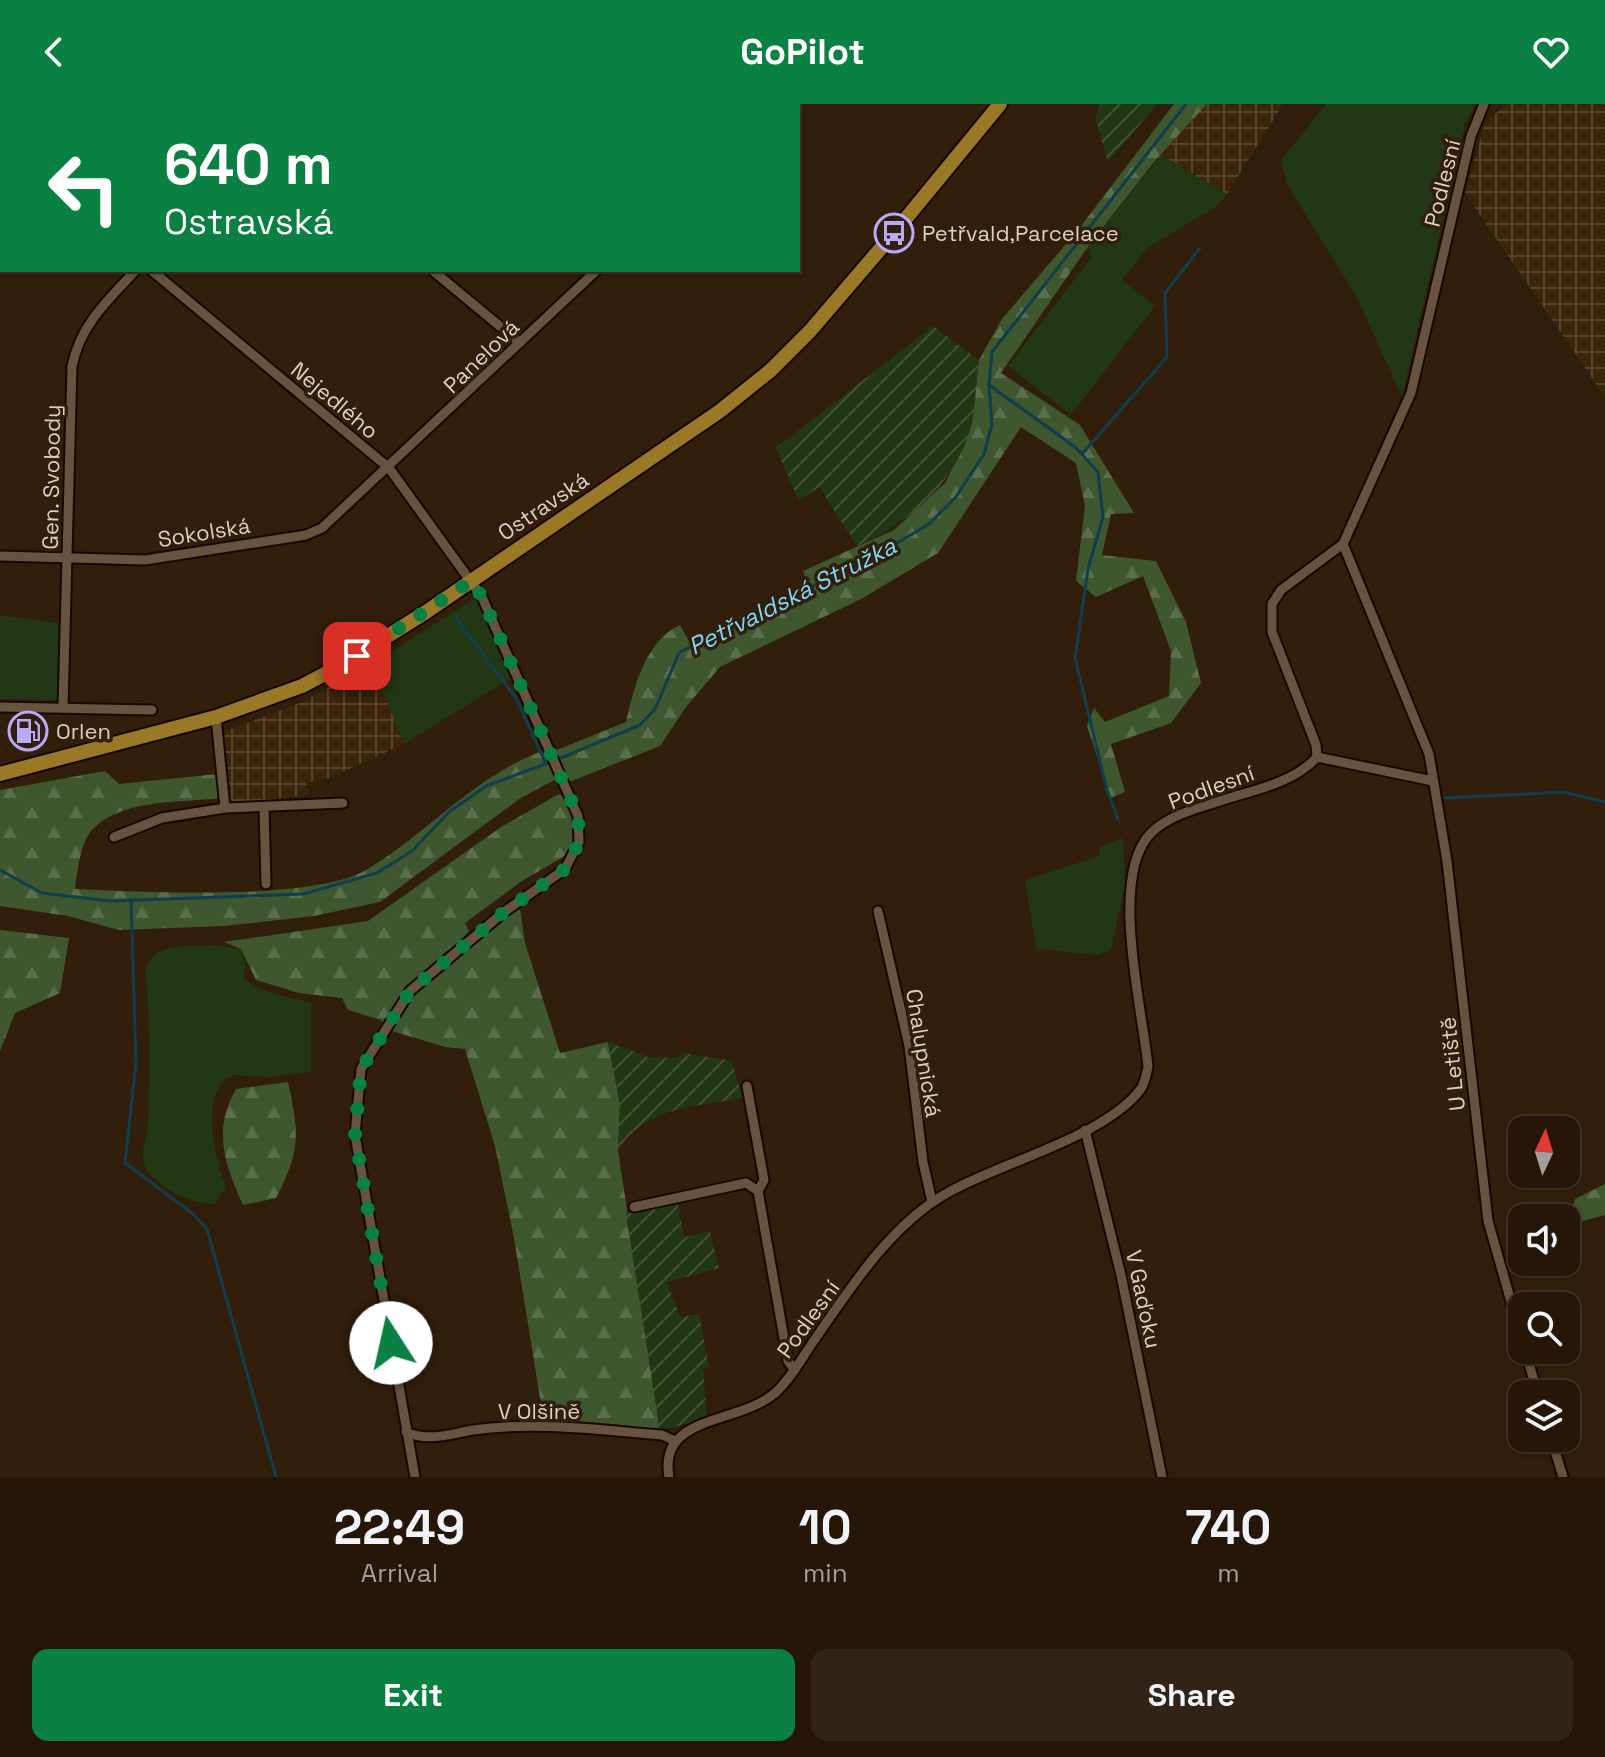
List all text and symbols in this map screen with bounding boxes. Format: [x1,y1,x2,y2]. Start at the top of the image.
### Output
text: GoPilot [740,29,865,75]
icon: back [32,30,76,74]
icon: heart [1529,30,1573,74]
text: 640 m [164,129,333,200]
icon: left [32,136,136,240]
street label: Podlesní [1418,136,1467,230]
text: Ostravská [164,199,333,245]
bus stop icon: Petřvald,Parcelace [873,212,915,254]
place label: Petřvald,Parcelace [922,219,1119,247]
street label: Panelová [437,313,525,399]
street label: Nejedlého [285,355,385,445]
street label: Gen. Svobody [36,404,66,550]
street label: Ostravská [492,465,594,547]
street label: Sokolská [156,511,253,553]
water label: Petřvaldská Stružka [683,530,901,662]
pin [323,622,391,690]
icon: arrive [335,634,379,678]
fuel station icon: Orlen [7,710,49,752]
place label: Orlen [56,717,111,745]
street label: Podlesní [1164,758,1258,815]
street label: Chalupnická [900,987,948,1120]
street label: U Letiště [1433,1016,1471,1112]
north arrow [1508,1116,1580,1188]
map controls [1508,1116,1580,1452]
button: sound [1508,1204,1580,1276]
street label: V Gaďoku [1120,1247,1168,1351]
street label: Podlesní [770,1274,846,1363]
button: search [1508,1292,1580,1364]
position arrow [349,1301,433,1385]
button: layers [1508,1380,1580,1452]
street label: V Olšině [498,1397,580,1425]
text: 22:49 [334,1497,465,1558]
text: 10 [799,1497,852,1558]
text: 740 [1185,1497,1271,1558]
text: Arrival [361,1556,438,1590]
text: min [803,1556,848,1590]
text: m [1217,1556,1240,1590]
button: Exit [32,1649,795,1741]
button: Share [811,1649,1573,1741]

